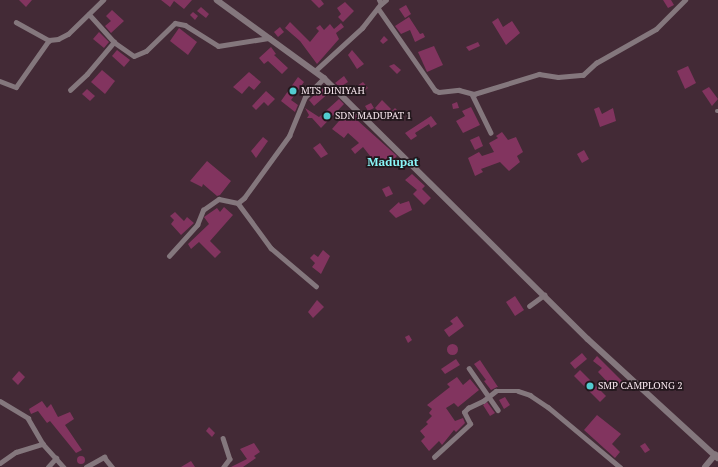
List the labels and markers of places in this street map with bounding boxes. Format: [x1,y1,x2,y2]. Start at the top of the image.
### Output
place label: MTS DINIYAH [301,85,365,97]
marker: MTS DINIYAH [288,86,298,96]
place label: SDN MADUPAT 1 [335,110,412,122]
marker: SDN MADUPAT 1 [322,111,332,121]
place label: SMP CAMPLONG 2 [598,380,683,392]
marker: SMP CAMPLONG 2 [585,381,595,391]

